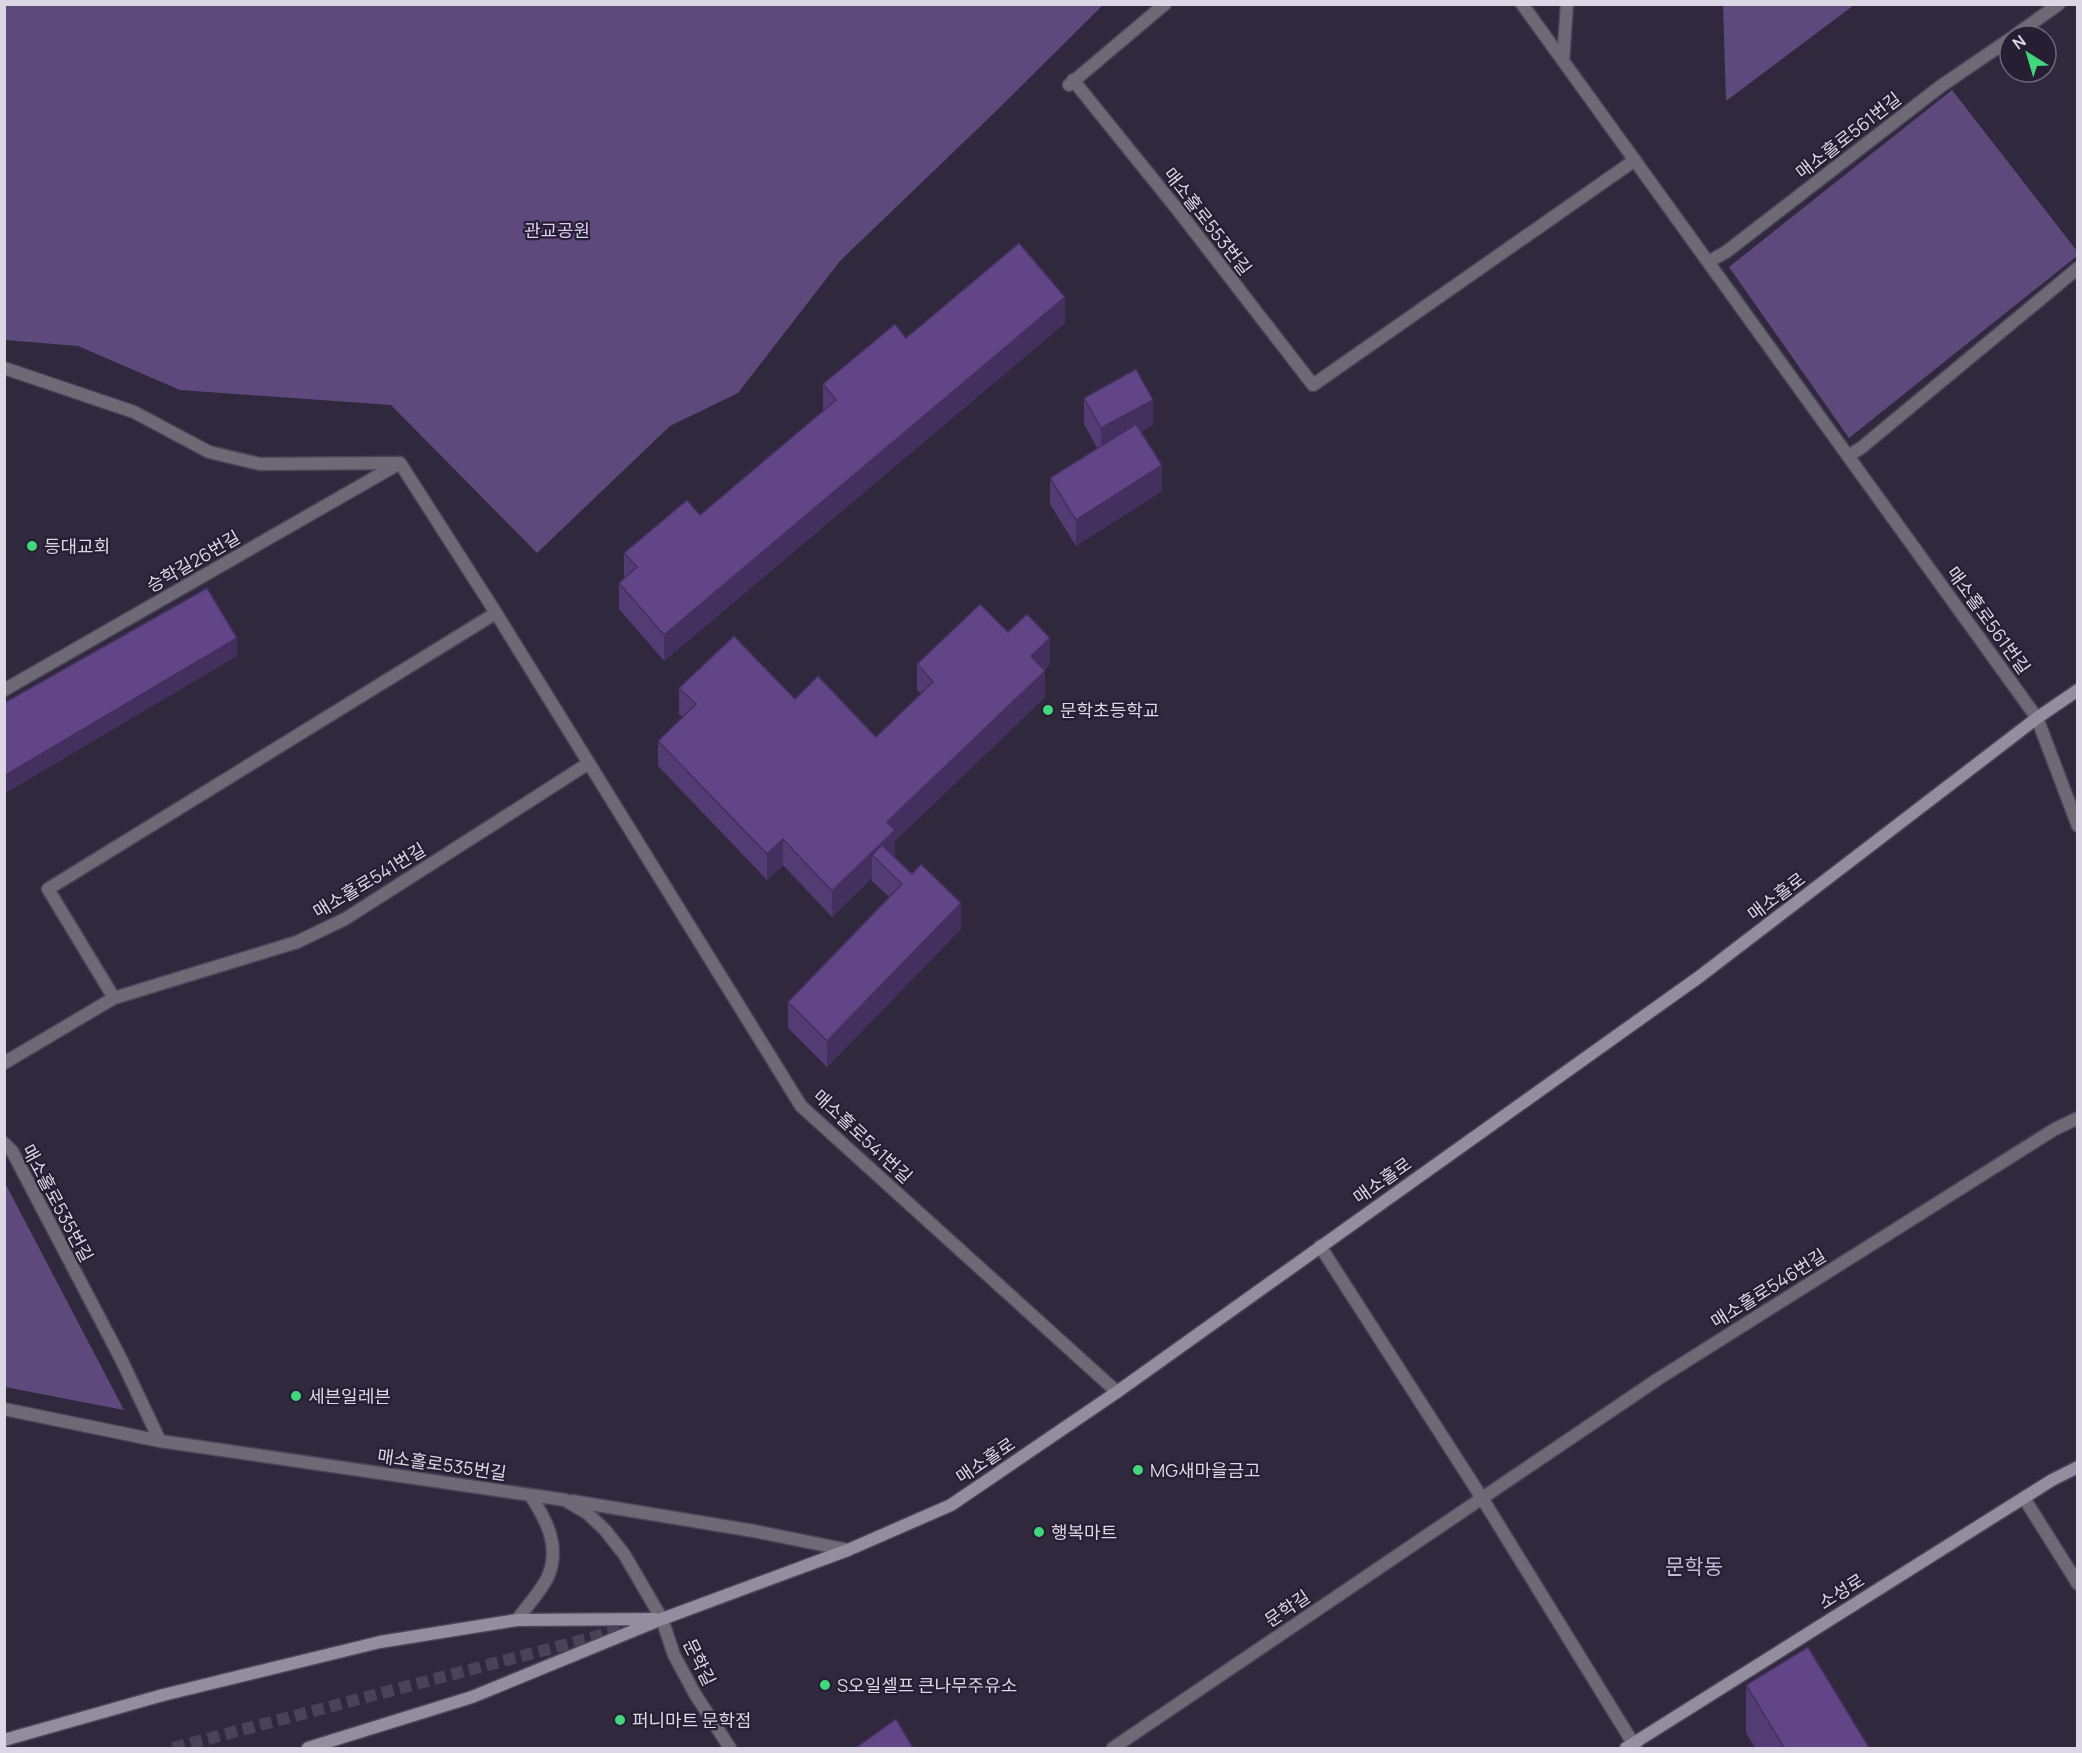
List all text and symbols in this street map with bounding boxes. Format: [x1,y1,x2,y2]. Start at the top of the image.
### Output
north arrow [1998,24,2058,84]
text: N [2008,30,2030,54]
street label: 매소홀로561번길 [1790,86,1906,184]
street label: 매소홀로553번길 [1158,162,1258,280]
park label: 관교공원 [524,218,590,242]
street label: 승학길26번길 [142,525,244,597]
place label: 등대교회 [44,534,110,558]
marker: 등대교회 [25,539,39,553]
street label: 매소홀로561번길 [1942,561,2036,679]
place label: 문학초등학교 [1060,698,1159,722]
marker: 문학초등학교 [1041,703,1055,717]
street label: 매소홀로541번길 [308,837,430,923]
street label: 매소홀로 [1742,866,1810,926]
street label: 매소홀로541번길 [808,1084,918,1188]
street label: 매소홀로535번길 [17,1140,99,1266]
street label: 매소홀로 [1348,1151,1416,1209]
street label: 매소홀로546번길 [1706,1243,1830,1333]
place label: 세븐일레븐 [308,1384,391,1408]
marker: 세븐일레븐 [289,1389,303,1403]
street label: 매소홀로 [951,1432,1019,1488]
street label: 매소홀로535번길 [376,1443,508,1485]
place label: MG새마을금고 [1150,1458,1261,1482]
marker: MG새마을금고 [1131,1463,1145,1477]
place label: 행복마트 [1051,1520,1117,1544]
marker: 행복마트 [1032,1525,1046,1539]
district label: 문학동 [1665,1552,1723,1580]
street label: 소성로 [1814,1568,1868,1614]
street label: 문학길 [1260,1584,1314,1632]
street label: 문학길 [678,1634,722,1690]
place label: S오일셀프 큰나무주유소 [837,1673,1017,1697]
marker: S오일셀프 큰나무주유소 [818,1678,832,1692]
place label: 퍼니마트 문학점 [632,1708,752,1732]
marker: 퍼니마트 문학점 [613,1713,627,1727]

